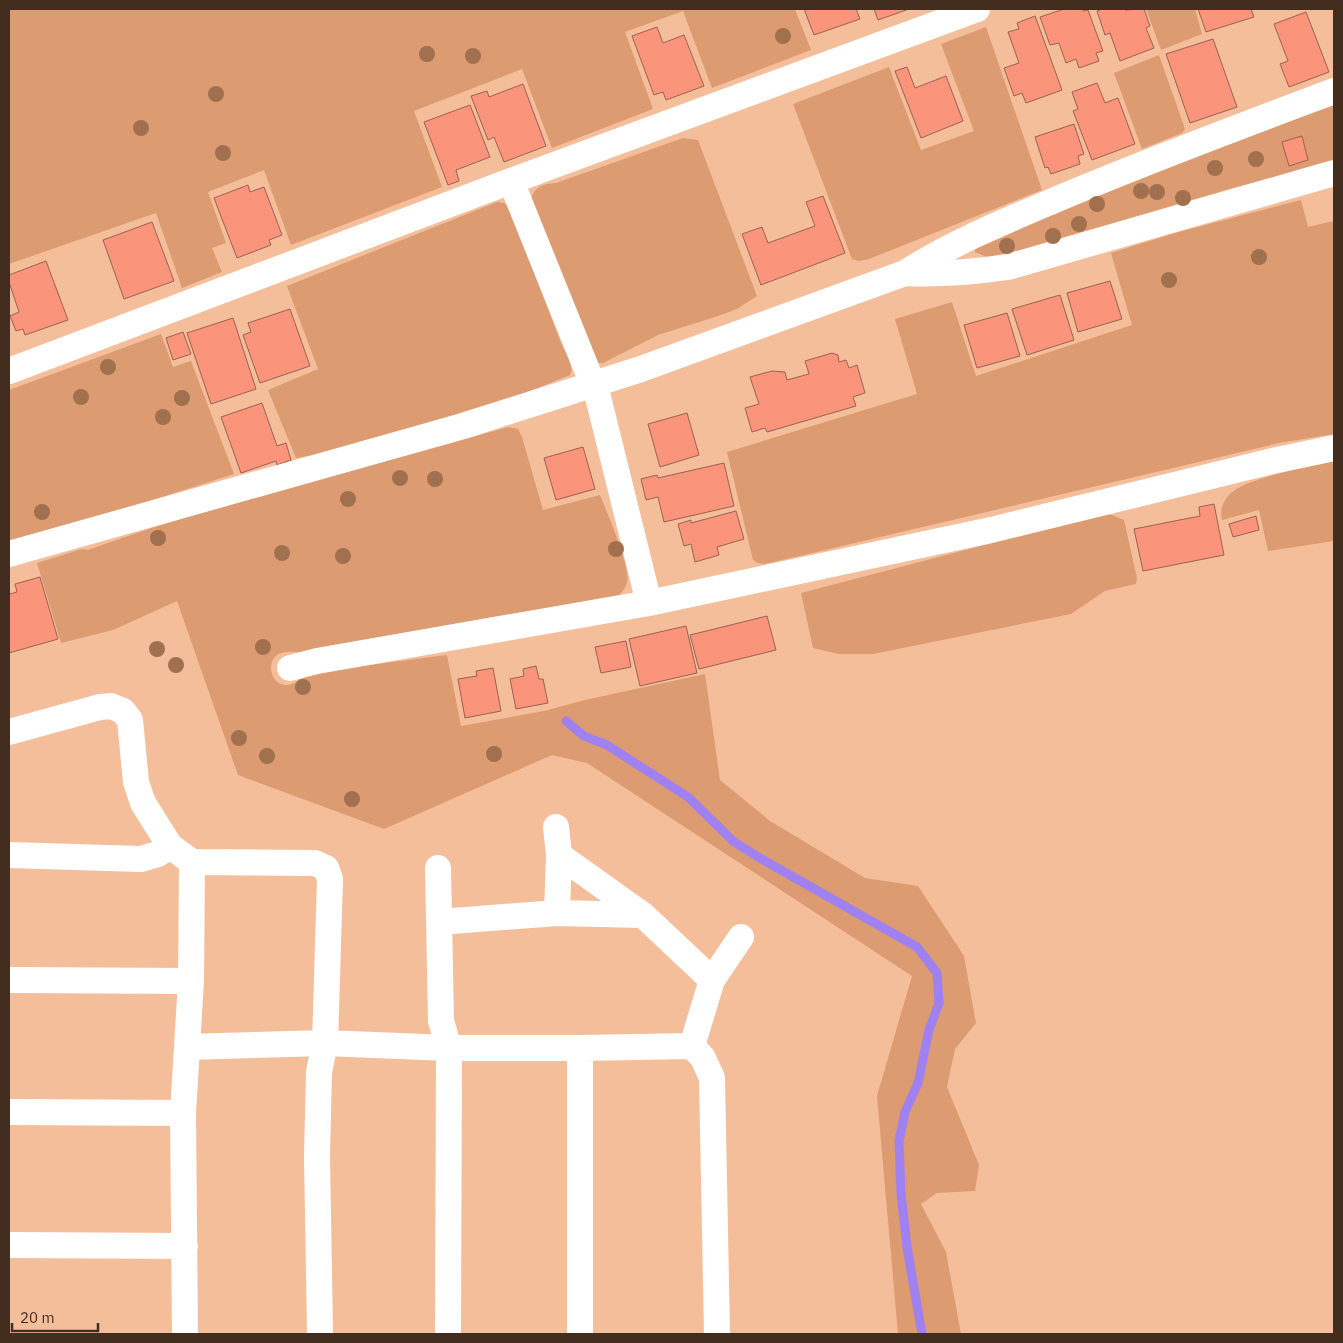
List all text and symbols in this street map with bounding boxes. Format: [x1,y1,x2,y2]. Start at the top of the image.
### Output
scale bar [12,1300,99,1332]
text: 20 m [20,1308,55,1327]

